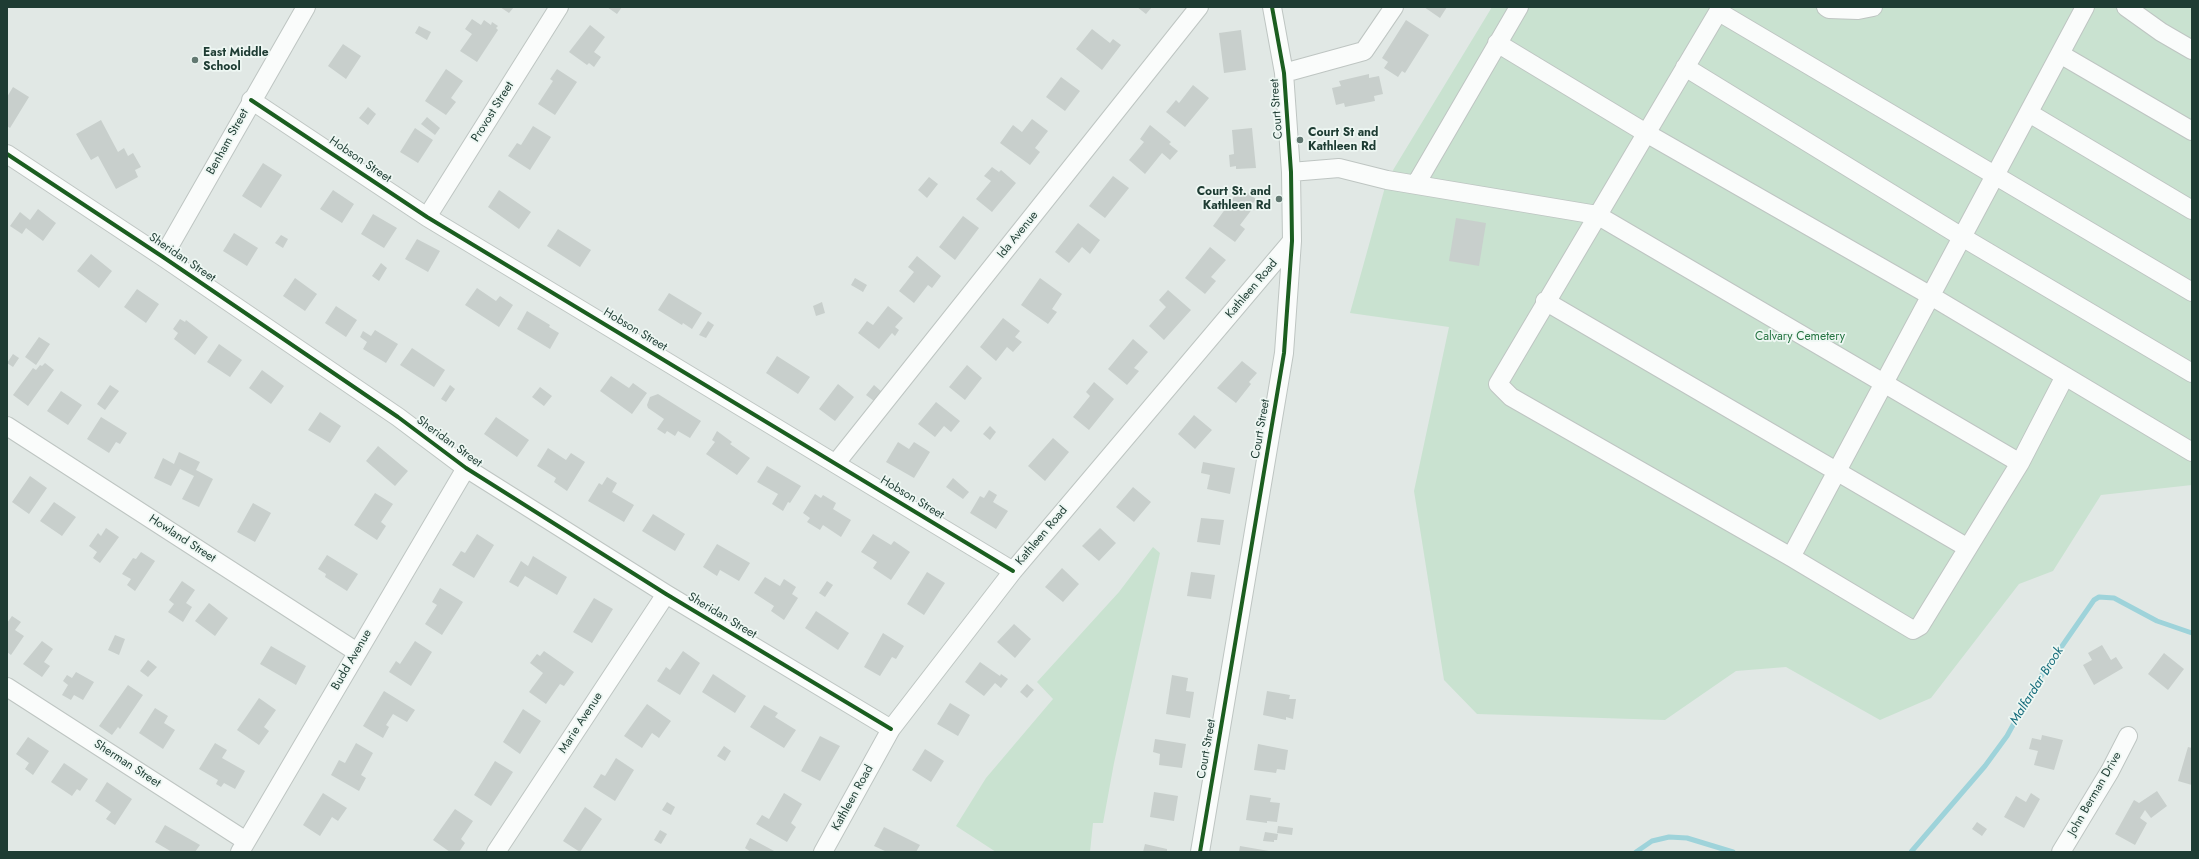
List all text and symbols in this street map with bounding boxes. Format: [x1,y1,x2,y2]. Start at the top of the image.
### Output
place label: East Middle School [203,46,269,74]
marker: East Middle School [190,55,200,65]
street label: Court Street [1268,78,1286,140]
street label: Provost Street [469,79,517,145]
street label: Benham Street [204,107,252,177]
place label: Court St and Kathleen Rd [1308,126,1378,154]
street label: Hobson Street [326,134,394,186]
marker: Court St and Kathleen Rd [1295,135,1305,145]
place label: Court St. and Kathleen Rd [1197,185,1271,213]
marker: Court St. and Kathleen Rd [1274,194,1284,204]
street label: Ida Avenue [995,209,1041,261]
street label: Sheridan Street [146,230,218,286]
street label: Kathleen Road [1223,257,1281,321]
street label: Hobson Street [600,305,670,355]
park label: Calvary Cemetery [1755,330,1845,344]
street label: Court Street [1249,398,1273,460]
street label: Sheridan Street [413,413,485,471]
street label: Hobson Street [877,473,947,523]
street label: Kathleen Road [1013,504,1071,568]
street label: Howland Street [146,512,218,566]
street label: Sheridan Street [685,590,759,642]
street label: Budd Avenue [329,627,375,693]
water label: Malfardar Brook [2007,644,2067,728]
street label: Marie Avenue [556,690,606,756]
street label: Court Street [1195,718,1219,780]
street label: Sherman Street [91,737,163,791]
street label: John Berman Drive [2065,750,2125,838]
street label: Kathleen Road [829,763,877,833]

